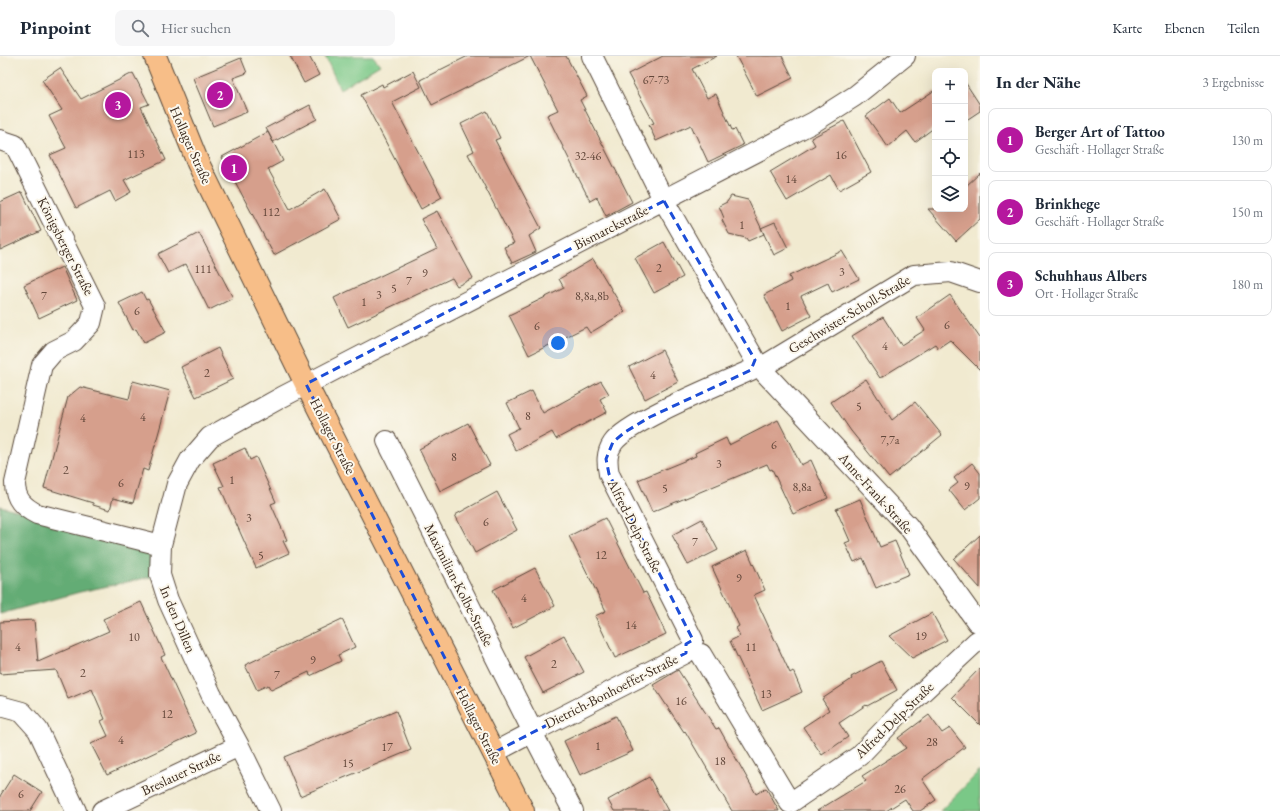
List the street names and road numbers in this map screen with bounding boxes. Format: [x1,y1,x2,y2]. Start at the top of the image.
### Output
street label: Hollager Straße [166,103,216,187]
street label: Königsberger Straße [33,194,99,299]
street label: Bismarckstraße [571,200,652,253]
street label: Geschwister-Scholl-Straße [785,270,914,358]
street label: Hollager Straße [306,395,360,478]
street label: Anne-Frank-Straße [834,448,917,538]
street label: Alfred-Delp-Straße [603,475,667,576]
street label: Maximilian-Kolbe-Straße [420,521,498,650]
street label: In den Dillen [156,583,200,656]
street label: Dietrich-Bonhoeffer-Straße [541,649,681,732]
street label: Alfred-Delp-Straße [850,678,938,763]
street label: Hollager Straße [452,685,506,768]
street label: Breslauer Straße [138,746,224,799]

